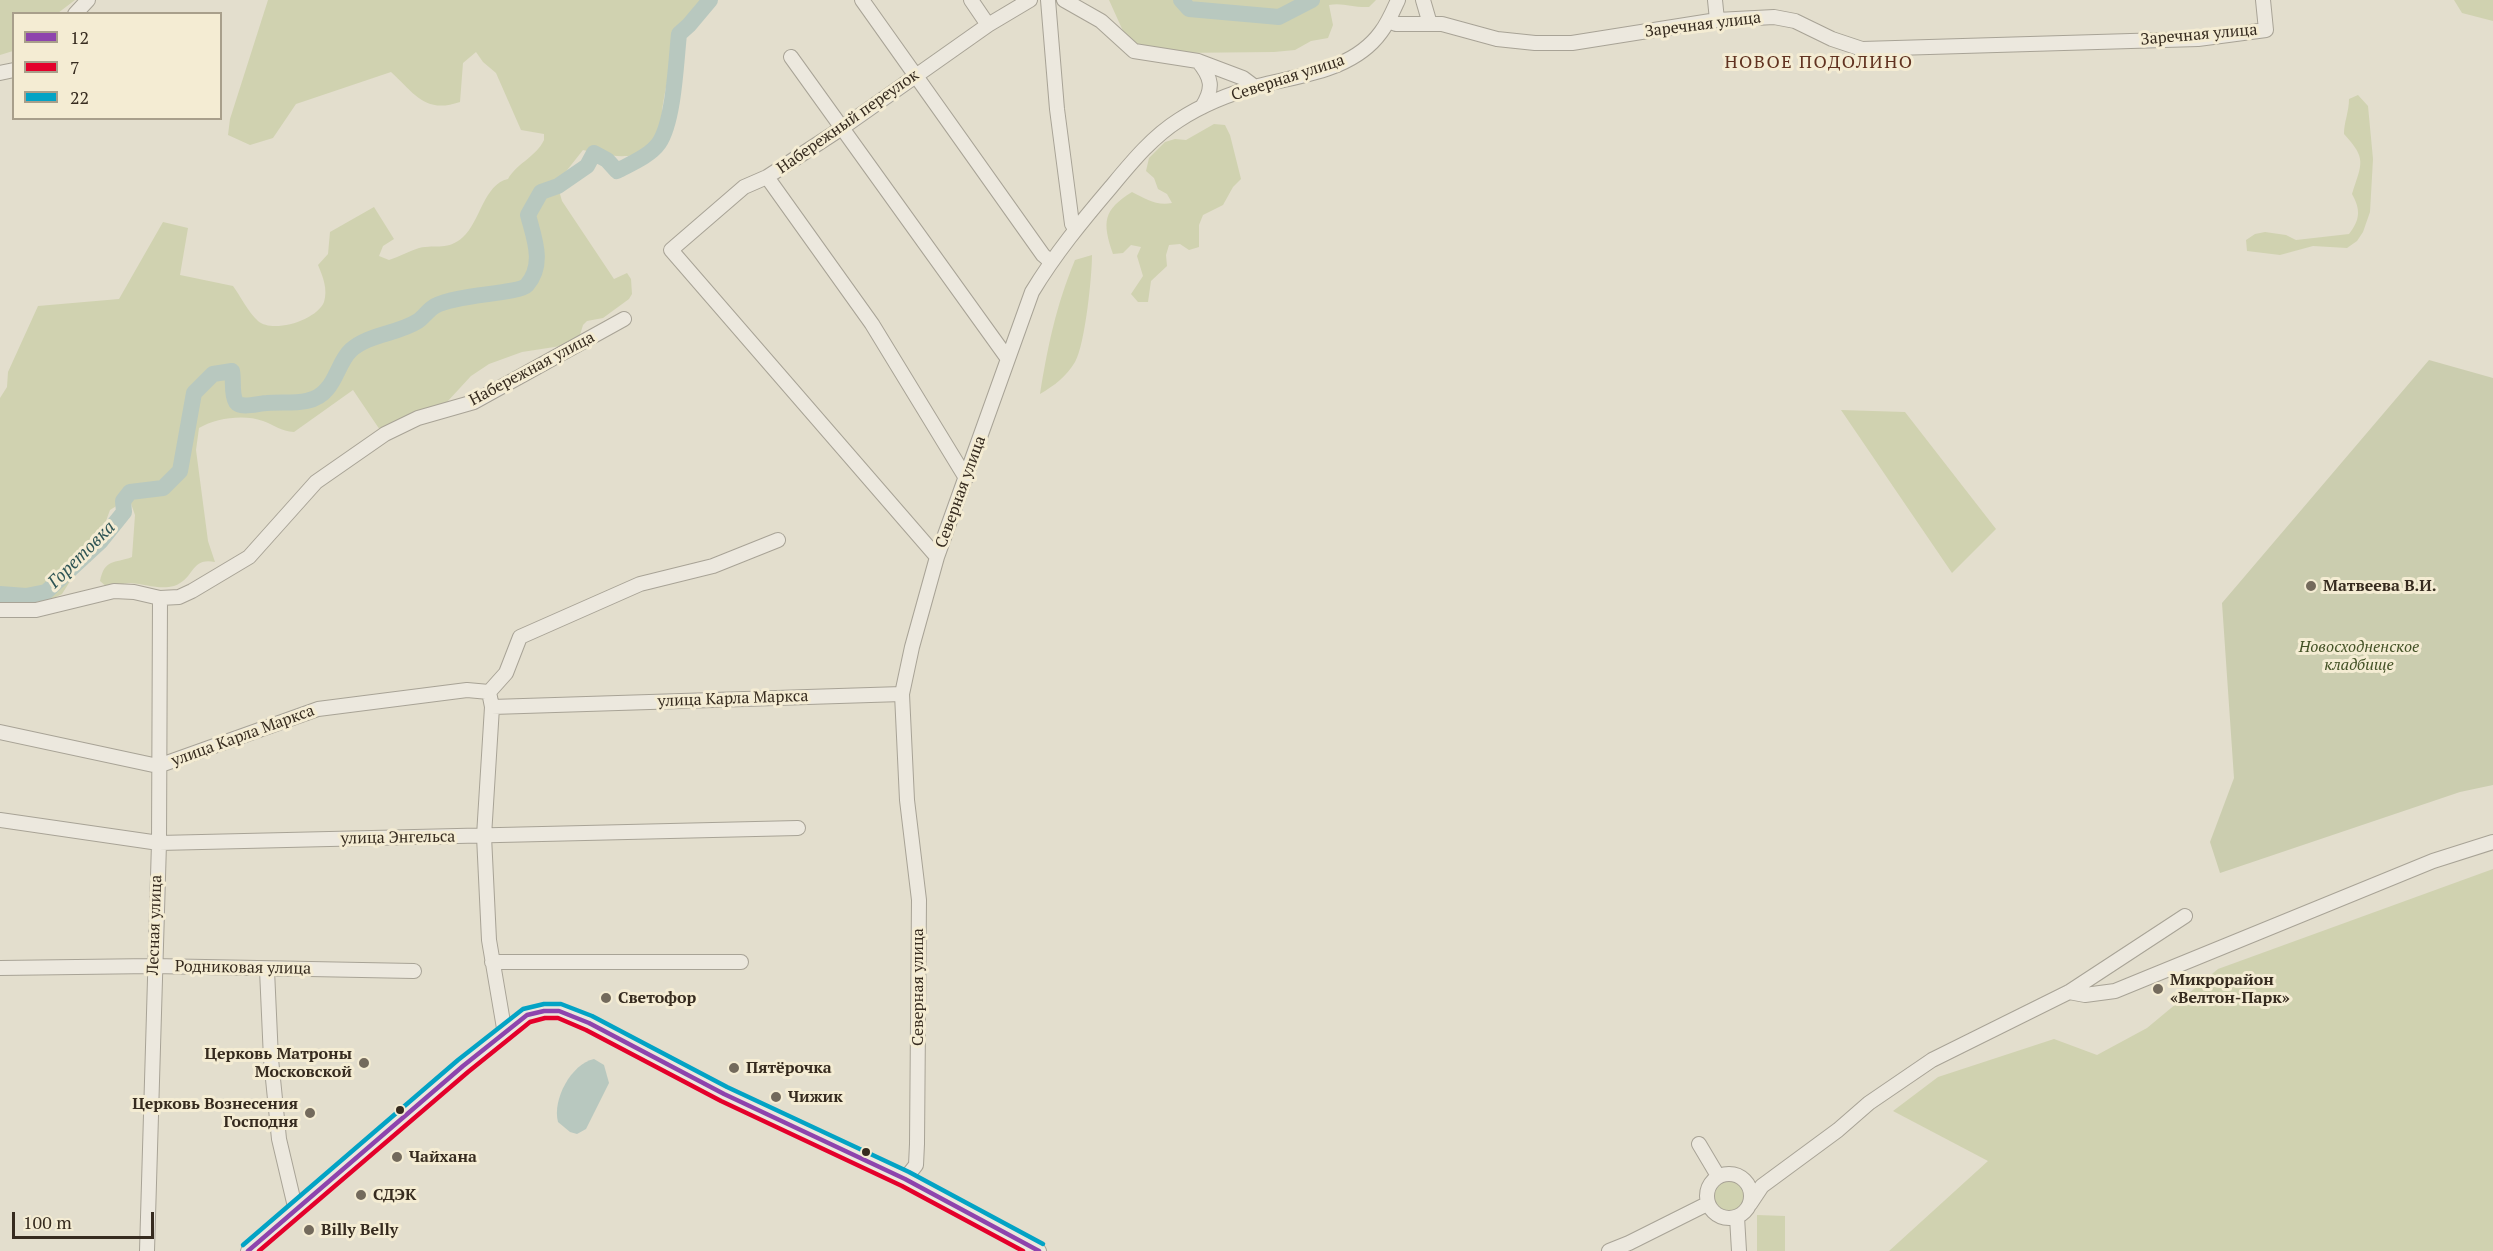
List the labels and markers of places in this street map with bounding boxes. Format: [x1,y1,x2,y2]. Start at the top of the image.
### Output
place label: Матвеева В.И. [2323,576,2437,596]
marker: Матвеева В.И. [2304,579,2318,593]
place label: Микрорайон «Велтон-Парк» [2170,970,2290,1008]
marker: Микрорайон «Велтон-Парк» [2151,982,2165,996]
place label: Светофор [618,988,696,1008]
marker: Светофор [599,991,613,1005]
place label: Церковь Матроны Московской [204,1044,352,1082]
marker: Церковь Матроны Московской [357,1056,371,1070]
place label: Пятёрочка [746,1058,832,1078]
marker: Пятёрочка [727,1061,741,1075]
place label: Чижик [788,1087,843,1107]
marker: Чижик [769,1090,783,1104]
place label: Церковь Вознесения Господня [132,1094,298,1132]
unlabelled marker [394,1104,406,1116]
marker: Церковь Вознесения Господня [303,1106,317,1120]
unlabelled marker [860,1146,872,1158]
place label: Чайхана [409,1147,477,1167]
marker: Чайхана [390,1150,404,1164]
place label: СДЭК [373,1185,416,1205]
marker: СДЭК [354,1188,368,1202]
place label: Billy Belly [321,1220,398,1240]
marker: Billy Belly [302,1223,316,1237]

